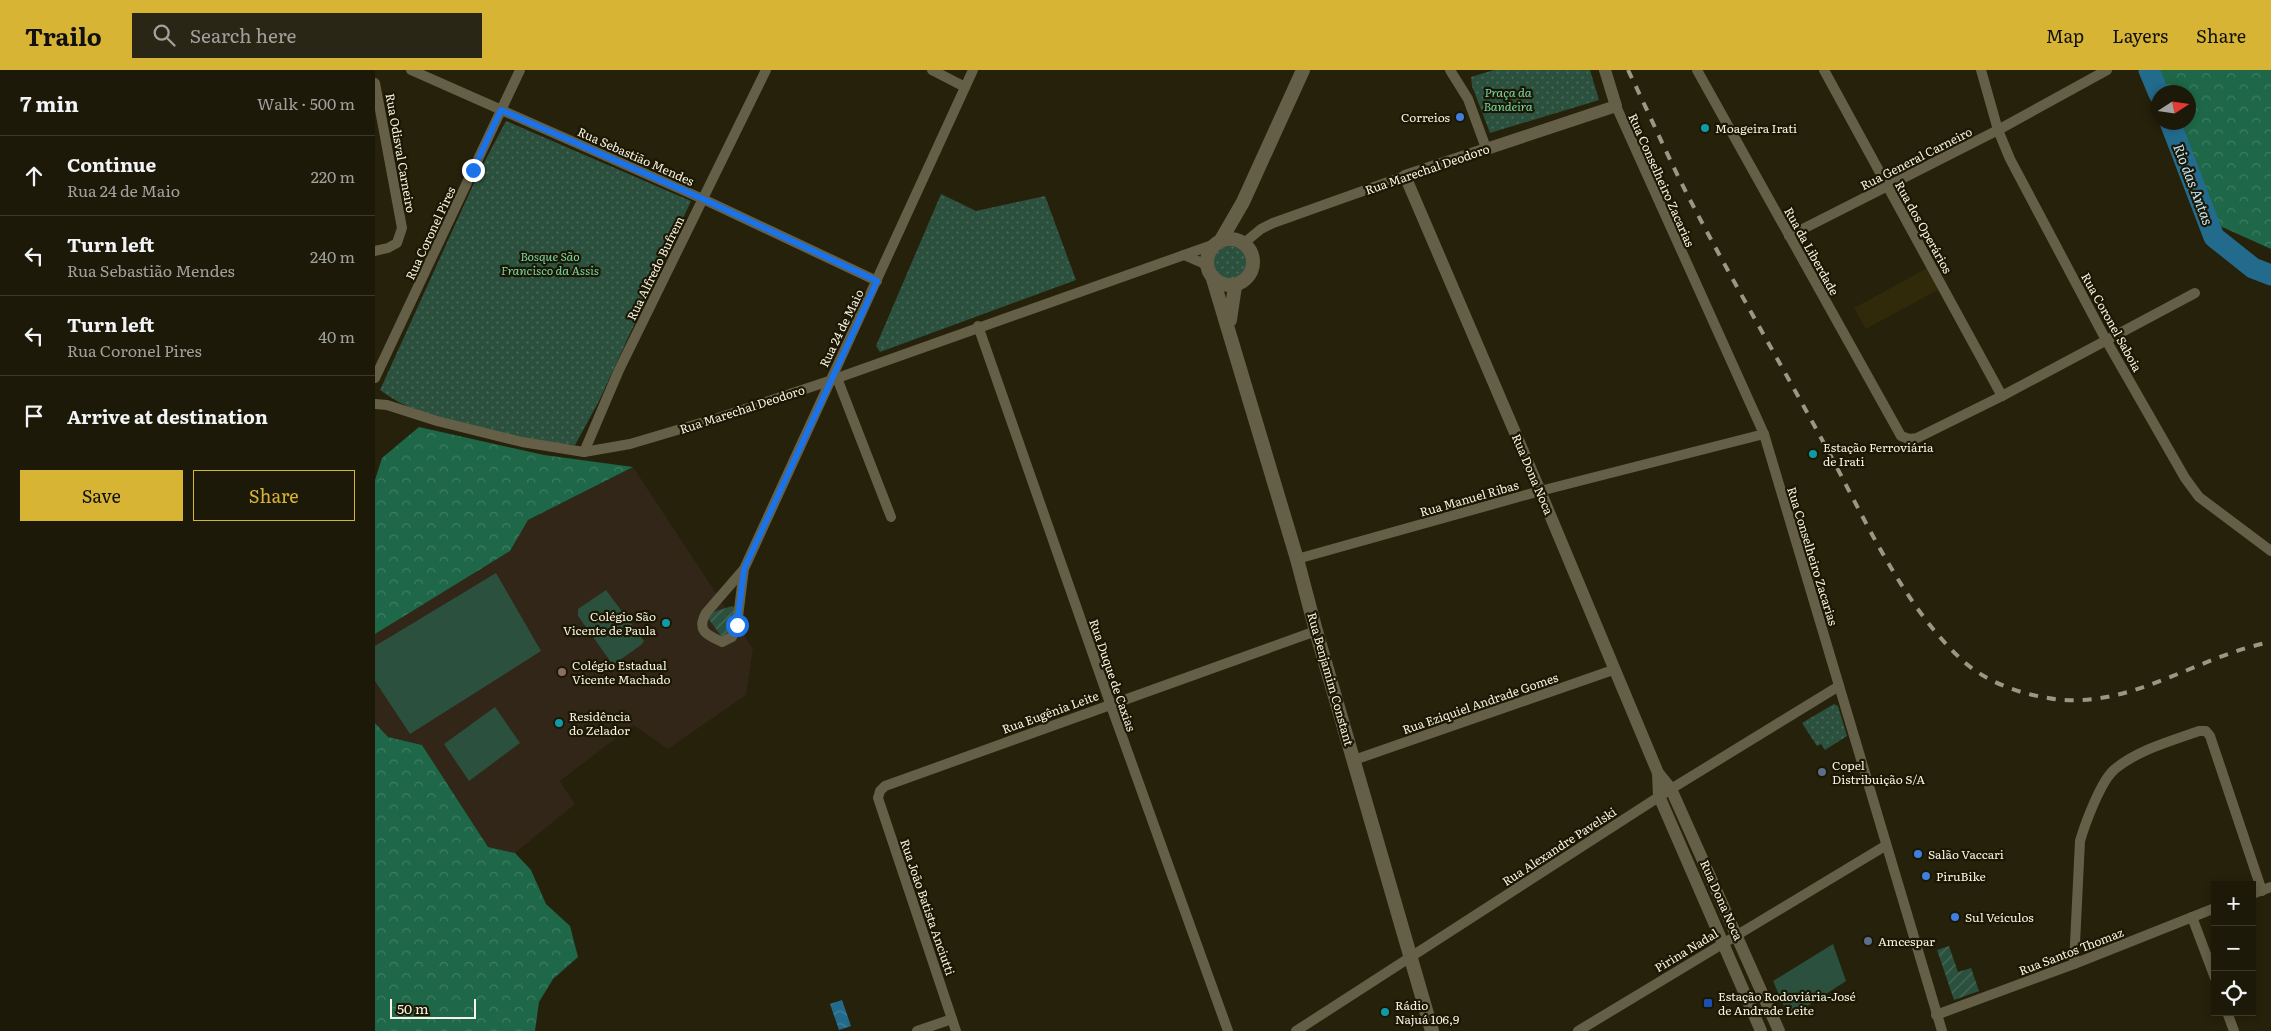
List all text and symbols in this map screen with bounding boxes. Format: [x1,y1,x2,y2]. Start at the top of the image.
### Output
search box [132,13,482,58]
text: Trailo [25,18,102,53]
icon: search [150,21,178,49]
text: Search here [190,21,296,49]
text: Map [2046,22,2084,49]
text: Layers [2112,22,2168,49]
text: Share [2196,22,2246,49]
park label: Praça da Bandeira [1483,83,1533,115]
north arrow [2151,85,2196,130]
text: 7 min [20,87,79,118]
text: Walk · 500 m [257,91,355,115]
street label: Rua Odisval Carneiro [382,92,420,214]
place label: Correios [1401,108,1451,126]
street label: Rua Conselheiro Zacarias [1624,110,1700,250]
marker: Correios [1454,111,1466,123]
place label: Moageira Irati [1715,119,1797,137]
street label: Rua Sebastião Mendes [575,122,698,190]
marker: Moageira Irati [1699,122,1711,134]
street label: Rua General Carneiro [1857,122,1975,194]
street label: Rua Marechal Deodoro [1362,139,1492,199]
water label: Rio das Antas [2169,140,2219,228]
text: Continue [67,150,156,178]
route end [462,159,485,182]
icon: ahead [20,162,48,190]
text: 220 m [311,164,355,188]
text: Rua 24 de Maio [67,178,180,202]
street label: Rua dos Operários [1891,178,1957,277]
street label: Rua Coronel Pires [401,183,460,283]
street label: Rua da Liberdade [1780,204,1844,298]
street label: Rua Alfredo Bufrem [622,212,688,323]
text: Turn left [67,230,154,258]
icon: left [20,242,48,270]
text: 240 m [310,244,355,268]
park label: Bosque São Francisco da Assis [501,247,599,279]
text: Rua Sebastião Mendes [67,258,235,282]
street label: Rua Coronel Saboia [2077,269,2147,375]
street label: Rua 24 de Maio [814,286,868,370]
text: Turn left [67,310,154,338]
icon: left [20,322,48,350]
text: 40 m [318,324,355,348]
text: Rua Coronel Pires [67,338,202,362]
street label: Rua Marechal Deodoro [677,380,807,438]
icon: arrive [20,402,48,430]
text: Arrive at destination [67,402,268,430]
street label: Rua Dona Noca [1508,431,1558,518]
place label: Estação Ferroviária de Irati [1823,438,1934,470]
marker: Estação Ferroviária de Irati [1807,448,1819,460]
button: Save [20,470,183,521]
button: Share [193,470,355,521]
street label: Rua Manuel Ribas [1417,475,1521,521]
street label: Rua Conselheiro Zacarias [1783,484,1843,628]
place label: Colégio São Vicente de Paula [563,607,657,639]
street label: Rua Benjamim Constant [1303,610,1359,748]
route start [726,614,749,637]
street label: Rua Duque de Caxias [1085,616,1141,734]
marker: Colégio São Vicente de Paula [660,617,672,629]
place label: Colégio Estadual Vicente Machado [572,656,670,688]
marker: Colégio Estadual Vicente Machado [556,666,568,678]
street label: Rua Eziquiel Andrade Gomes [1400,668,1561,738]
street label: Rua Eugênia Leite [999,686,1101,738]
place label: Residência do Zelador [569,707,631,739]
marker: Residência do Zelador [553,717,565,729]
place label: Copel Distribuição S/A [1832,756,1925,788]
marker: Copel Distribuição S/A [1816,766,1828,778]
street label: Rua Alexandre Pavelski [1498,802,1620,890]
street label: Rua João Batista Anciutti [896,837,960,977]
place label: Salão Vaccari [1928,845,2004,863]
marker: Salão Vaccari [1912,848,1924,860]
street label: Rua Dona Noca [1696,857,1748,944]
place label: PiruBike [1936,867,1986,885]
marker: PiruBike [1920,870,1932,882]
map controls [2211,881,2256,1016]
button: + [2211,881,2256,926]
place label: Sul Veículos [1965,908,2034,926]
marker: Sul Veículos [1949,911,1961,923]
street label: Rua Santos Thomaz [2016,923,2126,979]
street label: Pirina Nadal [1651,924,1721,976]
button: − [2211,926,2256,971]
place label: Amcespar [1878,932,1935,950]
marker: Amcespar [1862,935,1874,947]
button: locate [2211,971,2256,1016]
place label: Estação Rodoviária-José de Andrade Leite [1718,987,1856,1019]
scale bar [390,996,476,1019]
place label: Rádio Najuá 106,9 [1395,996,1459,1028]
marker: Estação Rodoviária-José de Andrade Leite [1702,997,1714,1009]
text: 50 m [397,998,429,1018]
marker: Rádio Najuá 106,9 [1379,1006,1391,1018]

